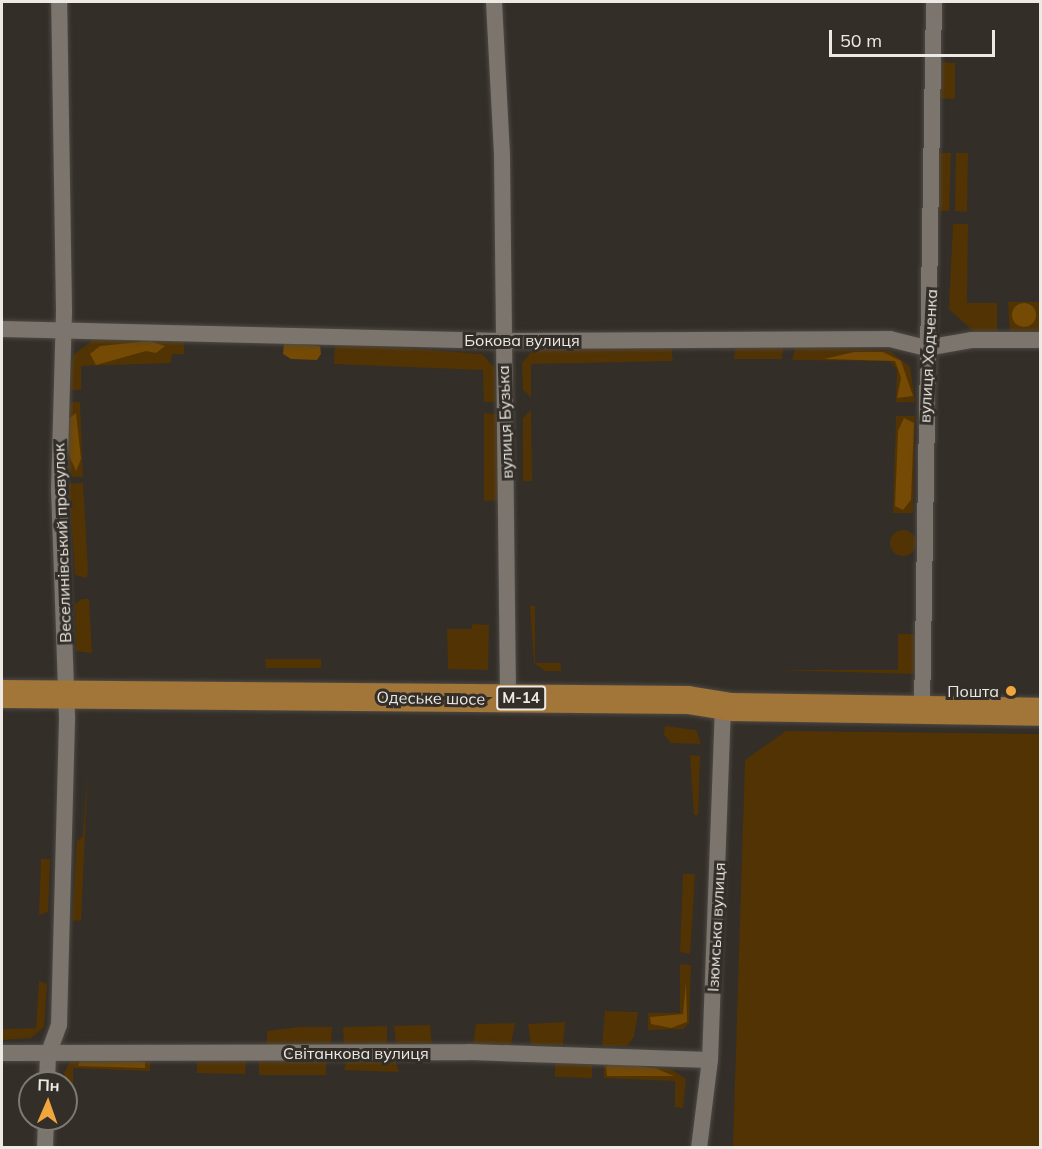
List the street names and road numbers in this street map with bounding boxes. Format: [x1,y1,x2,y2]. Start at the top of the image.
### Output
street label: вулиця Ходченка [915,289,941,423]
street label: Бокова вулиця [464,330,580,350]
street label: вулиця Бузька [493,365,517,479]
street label: Веселинівський провулок [49,443,75,643]
road number: М-14 [496,686,546,710]
street label: Одеське шосе [377,687,485,709]
street label: Ізюмська вулиця [703,862,729,992]
street label: Світанкова вулиця [283,1043,429,1063]

